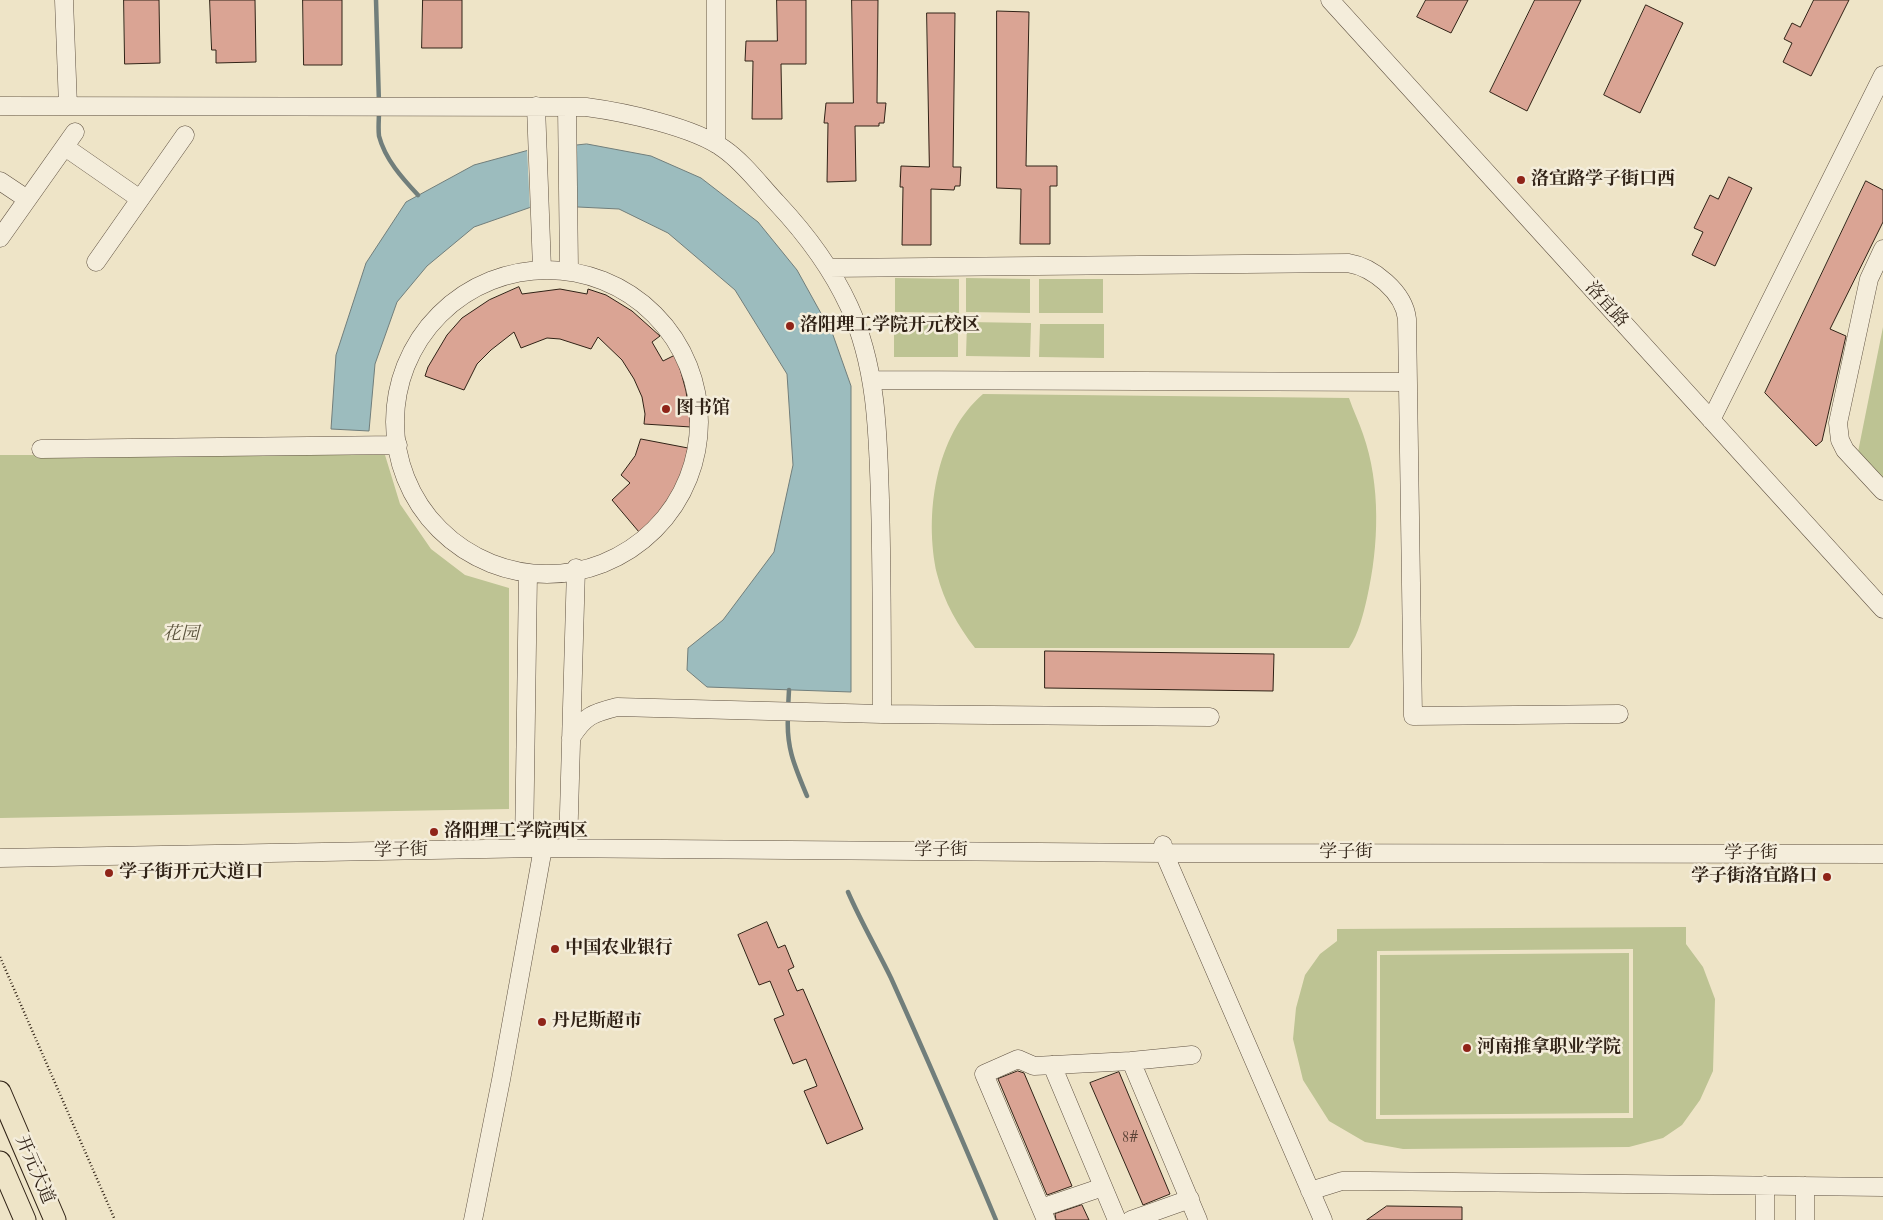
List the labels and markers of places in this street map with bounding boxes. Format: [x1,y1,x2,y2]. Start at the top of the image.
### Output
place label: 洛宜路学子街口西 [1531,169,1675,191]
marker: 洛宜路学子街口西 [1515,174,1527,186]
place label: 洛阳理工学院开元校区 [800,315,980,337]
marker: 洛阳理工学院开元校区 [784,320,796,332]
place label: 图书馆 [676,398,730,420]
marker: 图书馆 [660,403,672,415]
place label: 洛阳理工学院西区 [444,821,588,843]
marker: 洛阳理工学院西区 [428,826,440,838]
place label: 学子街开元大道口 [119,862,263,884]
place label: 学子街洛宜路口 [1691,866,1817,888]
marker: 学子街开元大道口 [103,867,115,879]
marker: 学子街洛宜路口 [1821,871,1833,883]
place label: 中国农业银行 [565,938,673,960]
marker: 中国农业银行 [549,943,561,955]
place label: 丹尼斯超市 [552,1011,642,1033]
marker: 丹尼斯超市 [536,1016,548,1028]
place label: 河南推拿职业学院 [1477,1037,1621,1059]
marker: 河南推拿职业学院 [1461,1042,1473,1054]

